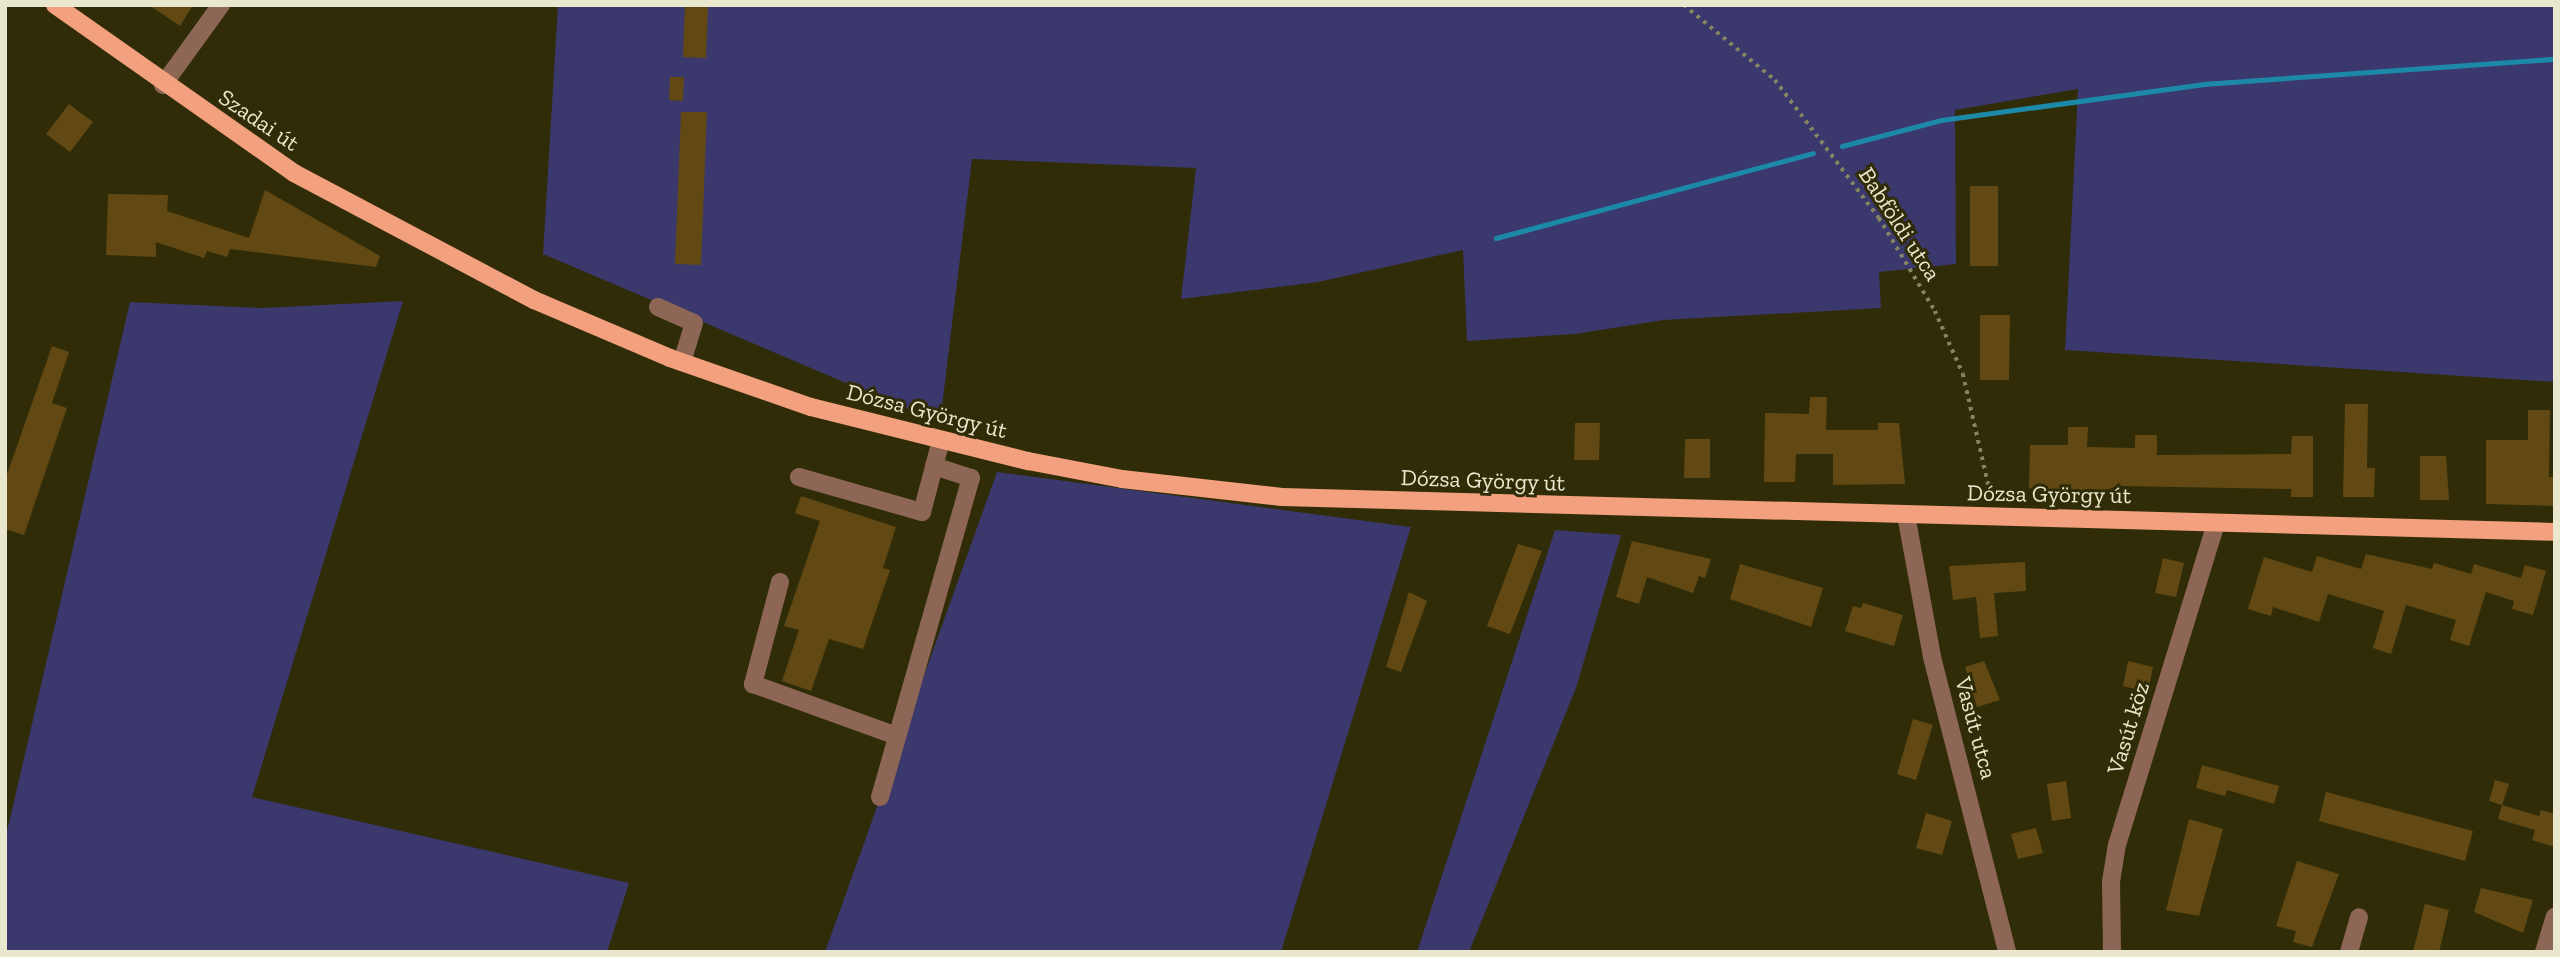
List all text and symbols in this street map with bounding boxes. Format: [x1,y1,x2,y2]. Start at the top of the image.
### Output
street label: Szadai út [214,83,304,157]
street label: Babföldi utca [1853,162,1947,286]
street label: Dózsa György út [844,378,1010,444]
street label: Dózsa György út [1400,463,1566,497]
street label: Dózsa György út [1966,479,2132,509]
street label: Vasút utca [1949,674,2003,782]
street label: Vasút köz [2101,678,2155,778]

